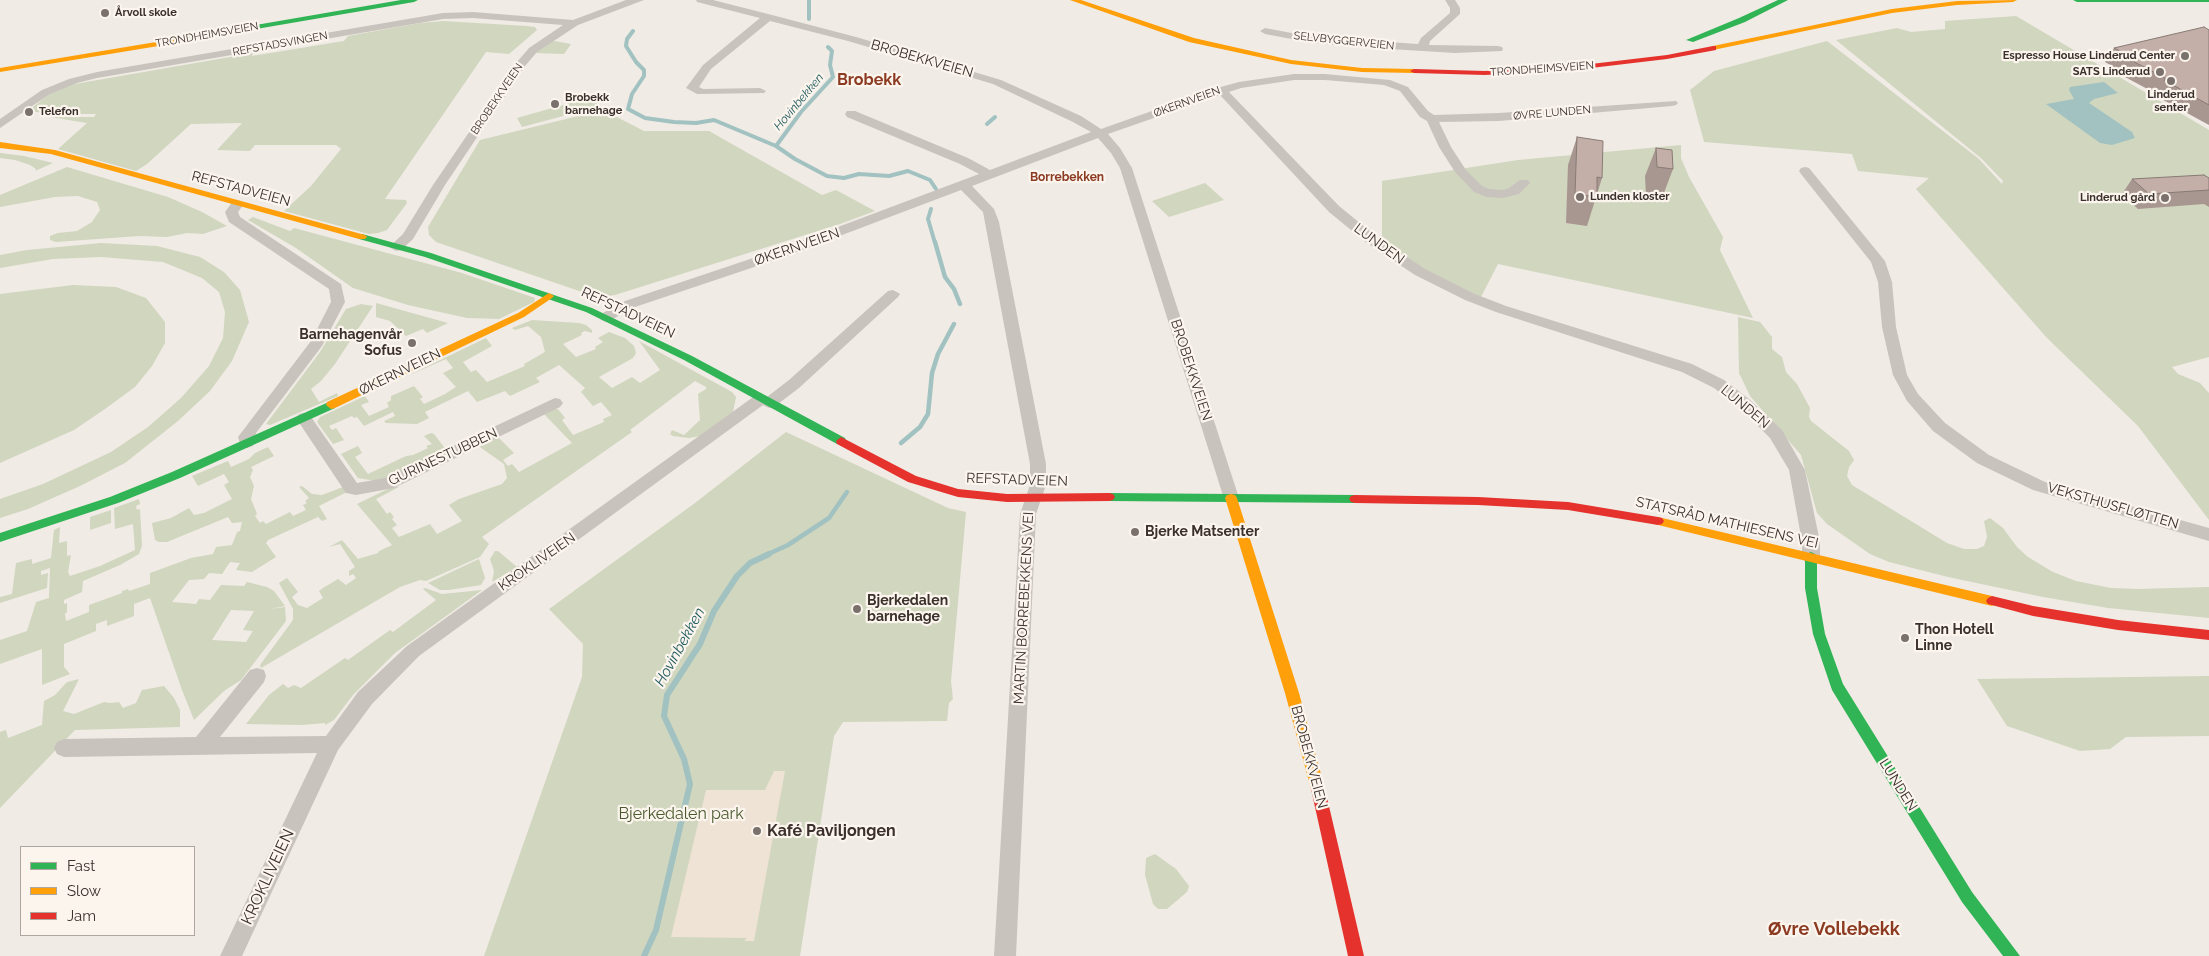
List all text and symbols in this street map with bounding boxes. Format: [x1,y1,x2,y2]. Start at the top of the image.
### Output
place label: Årvoll skole [115,6,177,20]
marker: Årvoll skole [99,7,111,19]
street label: TRONDHEIMSVEIEN [155,19,259,51]
street label: REFSTADSVINGEN [231,29,329,59]
street label: SELVBYGGERVEIEN [1293,29,1395,53]
street label: BROBEKKVEIEN [869,36,975,82]
place label: Espresso House Linderud Center [2003,49,2175,63]
marker: Espresso House Linderud Center [2179,50,2191,62]
street label: TRONDHEIMSVEIEN [1490,59,1594,79]
street label: BROBEKKVEIEN [468,61,526,137]
place label: SATS Linderud [2073,65,2150,79]
marker: SATS Linderud [2154,66,2166,78]
district label: Brobekk [837,70,901,90]
water label: Hovinbekken [771,71,827,133]
marker: Linderud senter [2165,75,2177,87]
street label: ØKERNVEIEN [1152,84,1222,120]
place label: Linderud senter [2147,88,2195,114]
place label: Brobekk barnehage [565,91,622,117]
marker: Brobekk barnehage [549,98,561,110]
street label: ØVRE LUNDEN [1513,103,1591,123]
place label: Telefon [39,105,79,119]
marker: Telefon [23,106,35,118]
street label: REFSTADVEIEN [190,168,292,210]
district label: Borrebekken [1030,170,1104,184]
place label: Lunden kloster [1590,190,1670,204]
marker: Lunden kloster [1574,191,1586,203]
place label: Linderud gård [2080,191,2155,205]
marker: Linderud gård [2159,192,2171,204]
street label: LUNDEN [1350,220,1408,268]
street label: ØKERNVEIEN [752,225,842,269]
street label: REFSTADVEIEN [578,284,678,342]
street label: BROBEKKVEIEN [1167,317,1215,423]
place label: Barnehagenvår Sofus [299,327,402,360]
marker: Barnehagenvår Sofus [406,337,418,349]
street label: ØKERNVEIEN [356,345,444,399]
street label: LUNDEN [1717,382,1773,432]
street label: GURINESTUBBEN [386,424,500,490]
street label: REFSTADVEIEN [966,470,1068,490]
street label: VEKSTHUSFLØTTEN [2045,479,2181,533]
street label: STATSRÅD MATHIESENS VEI [1634,494,1820,552]
street label: MARTIN BORREBEKKENS VEI [1011,511,1037,705]
place label: Bjerke Matsenter [1145,524,1259,540]
marker: Bjerke Matsenter [1129,526,1141,538]
street label: KROKLIVEIEN [495,529,579,595]
place label: Bjerkedalen barnehage [867,593,948,626]
marker: Bjerkedalen barnehage [851,603,863,615]
water label: Hovinbekken [651,605,709,689]
place label: Thon Hotell Linne [1915,622,1994,654]
marker: Thon Hotell Linne [1899,632,1911,644]
street label: BROBEKKVEIEN [1287,704,1331,810]
street label: LUNDEN [1875,756,1921,814]
park label: Bjerkedalen park [618,804,744,824]
place label: Kafé Paviljongen [767,821,896,841]
marker: Kafé Paviljongen [751,825,763,837]
street label: KROKLIVEIEN [238,826,298,928]
legend [20,846,195,936]
text: Fast [67,857,95,875]
text: Slow [67,882,101,900]
text: Jam [67,907,96,925]
district label: Øvre Vollebekk [1768,919,1900,941]

